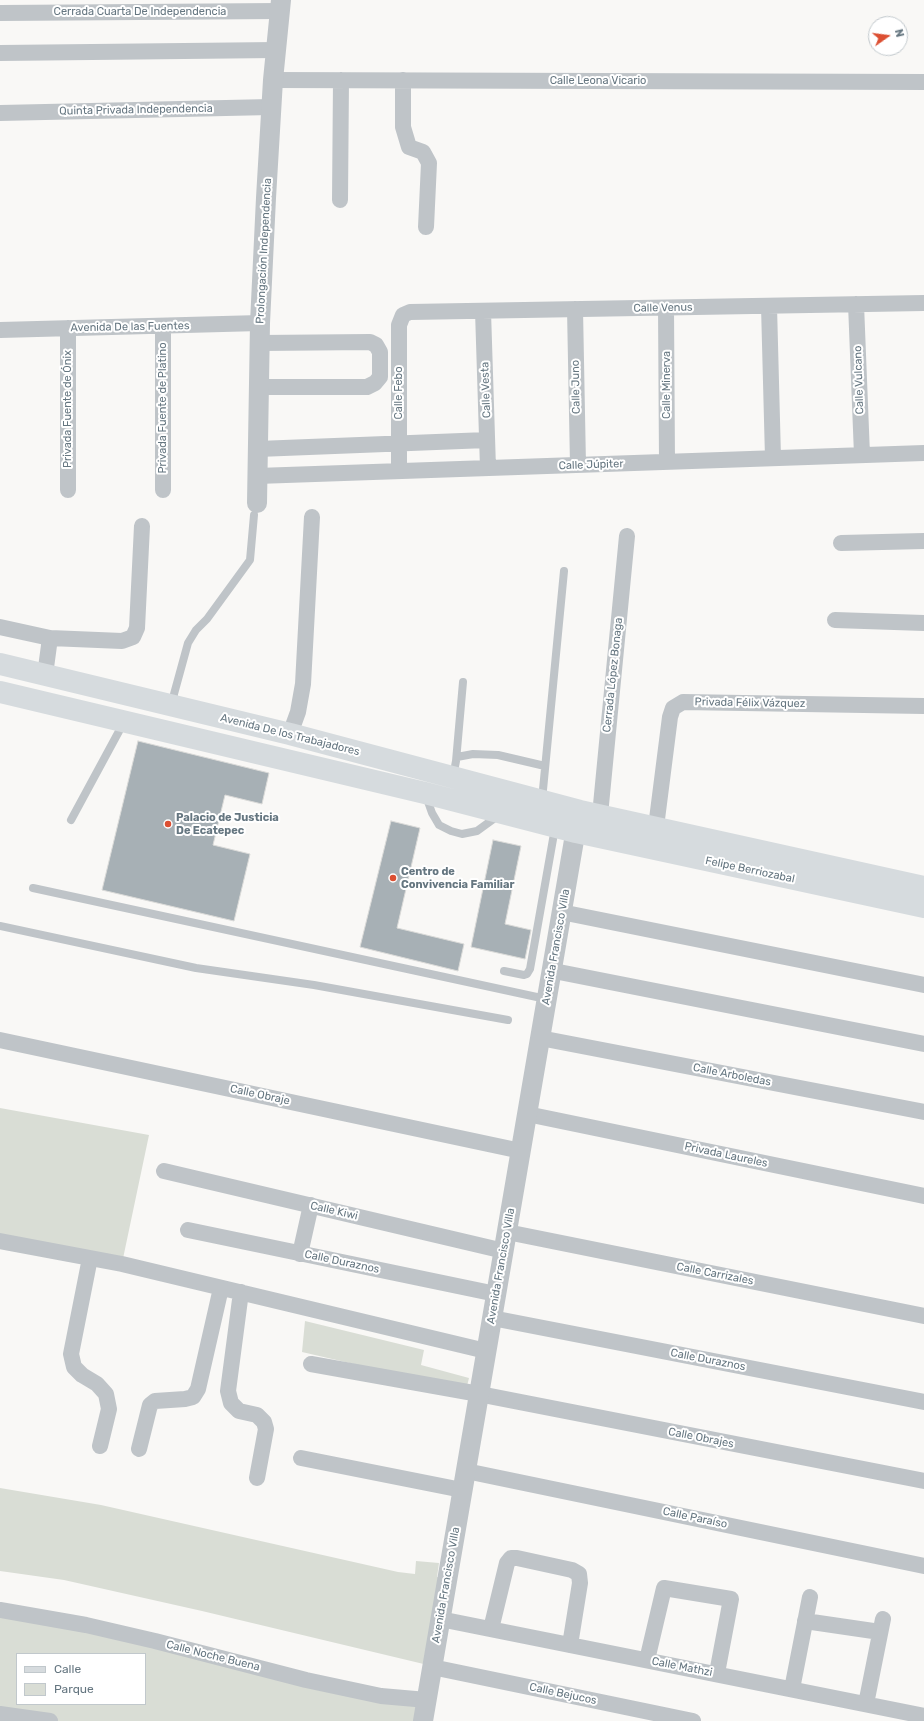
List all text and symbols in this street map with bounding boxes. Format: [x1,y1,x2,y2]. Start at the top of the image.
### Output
street label: Cerrada Cuarta De Independencia [54,5,226,19]
north arrow [868,16,908,56]
text: N [892,28,906,39]
street label: Calle Leona Vicario [550,74,646,88]
street label: Quinta Privada Independencia [59,102,213,118]
street label: Prolongación Independencia [254,178,274,324]
street label: Calle Venus [633,301,693,315]
street label: Avenida De las Fuentes [70,319,190,335]
street label: Privada Fuente de Platino [156,342,170,474]
street label: Calle Vulcano [851,345,867,415]
street label: Privada Fuente de Ónix [61,350,75,468]
street label: Calle Minerva [660,351,674,419]
street label: Calle Juno [569,360,583,414]
street label: Calle Vesta [478,362,494,418]
street label: Calle Febo [392,367,406,419]
street label: Calle Júpiter [558,457,624,473]
street label: Cerrada López Bonaga [600,617,626,733]
street label: Privada Félix Vázquez [695,695,805,711]
street label: Avenida De los Trabajadores [219,711,361,759]
place label: Palacio de Justicia De Ecatepec [176,811,279,837]
marker: Palacio de Justicia De Ecatepec [163,819,173,829]
street label: Felipe Berriozabal [704,854,796,886]
place label: Centro de Convivencia Familiar [401,865,514,891]
marker: Centro de Convivencia Familiar [388,873,398,883]
street label: Avenida Francisco Villa [539,888,573,1006]
street label: Calle Arboledas [692,1061,772,1089]
street label: Calle Obraje [229,1082,291,1108]
street label: Privada Laureles [683,1140,769,1170]
street label: Calle Kiwi [309,1199,359,1223]
street label: Avenida Francisco Villa [484,1207,518,1325]
street label: Calle Duraznos [303,1248,381,1276]
street label: Calle Carrizales [675,1260,755,1288]
street label: Calle Duraznos [669,1346,747,1374]
street label: Calle Obrajes [667,1425,735,1451]
street label: Calle Paraíso [662,1505,728,1531]
street label: Avenida Francisco Villa [429,1526,463,1644]
street label: Calle Noche Buena [165,1638,261,1674]
legend [16,1653,146,1705]
street label: Calle Mathzi [651,1655,713,1679]
text: Calle [54,1662,81,1676]
street label: Calle Bejucos [528,1680,598,1708]
text: Parque [54,1682,94,1696]

